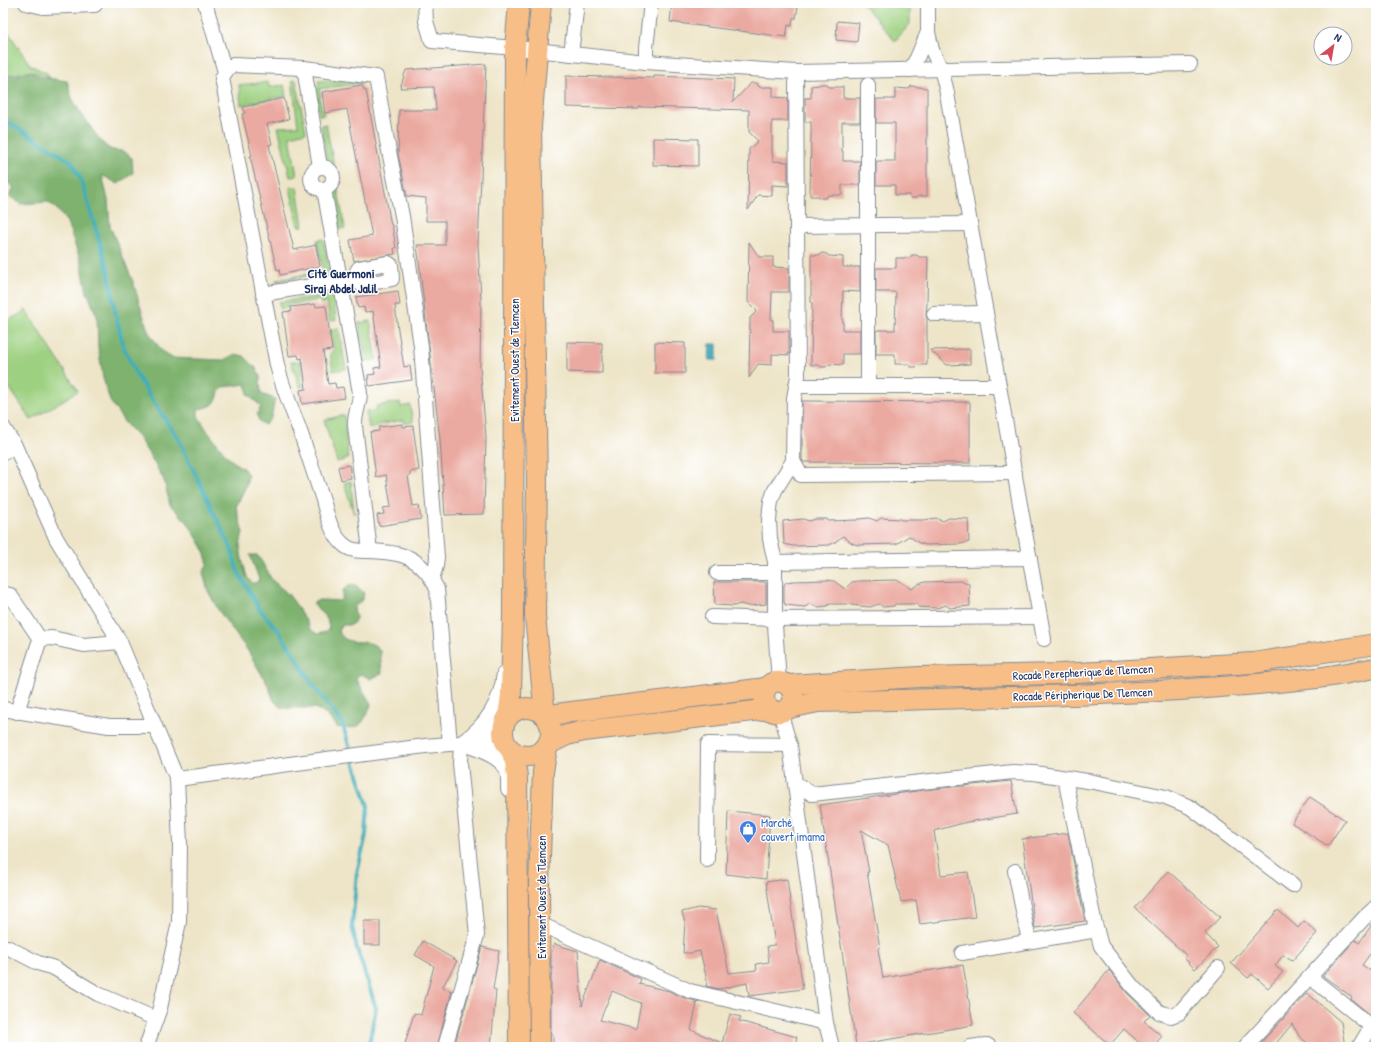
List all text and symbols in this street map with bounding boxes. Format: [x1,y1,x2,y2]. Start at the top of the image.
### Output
north arrow [1313,26,1353,66]
text: N [1332,30,1344,45]
district label: Cité Guermoni Siraj Abdel Jalil [304,264,378,297]
street label: Evitement Ouest de Tlemcen [506,298,523,422]
street label: Rocade Perepherique de Tlemcen [1012,660,1154,684]
street label: Rocade Péripherique De Tlemcen [1013,683,1153,705]
place label: Marché couvert imama [761,814,825,845]
shop icon: Marché couvert imama [738,819,758,844]
street label: Evitement Ouest de Tlemcen [533,835,550,959]

